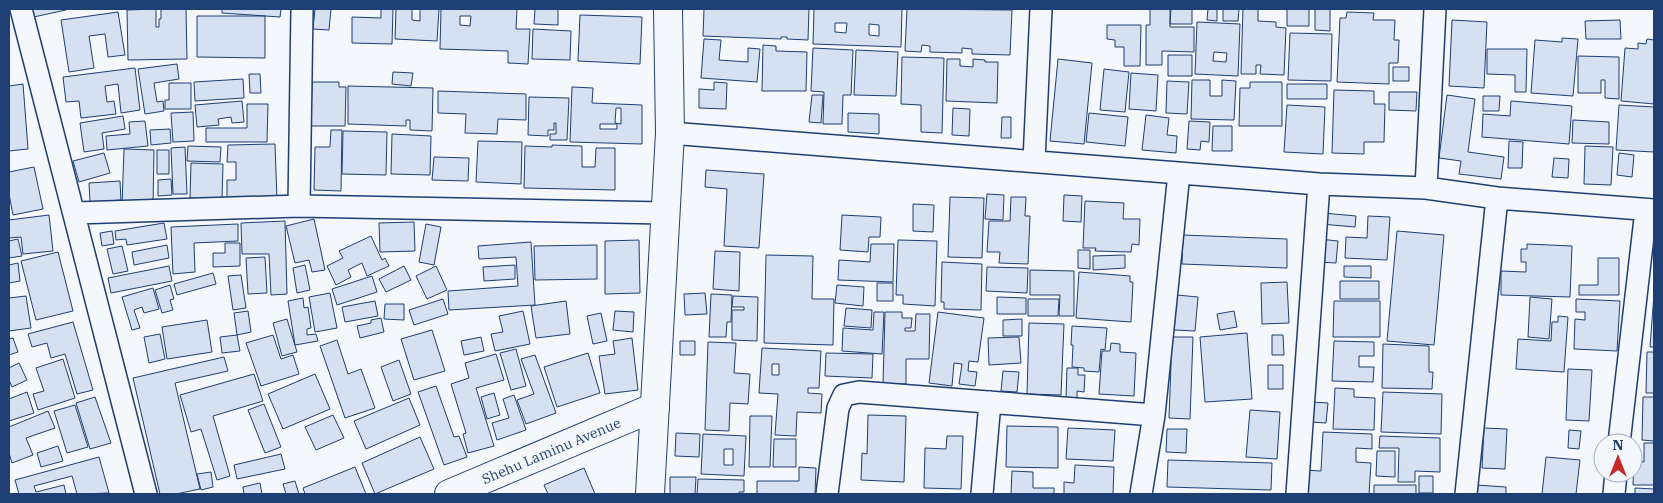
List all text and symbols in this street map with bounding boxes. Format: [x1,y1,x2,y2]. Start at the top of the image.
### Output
street label: Shehu Laminu Avenue [479,414,623,488]
north arrow [1593,433,1643,483]
text: N [1612,436,1624,454]

